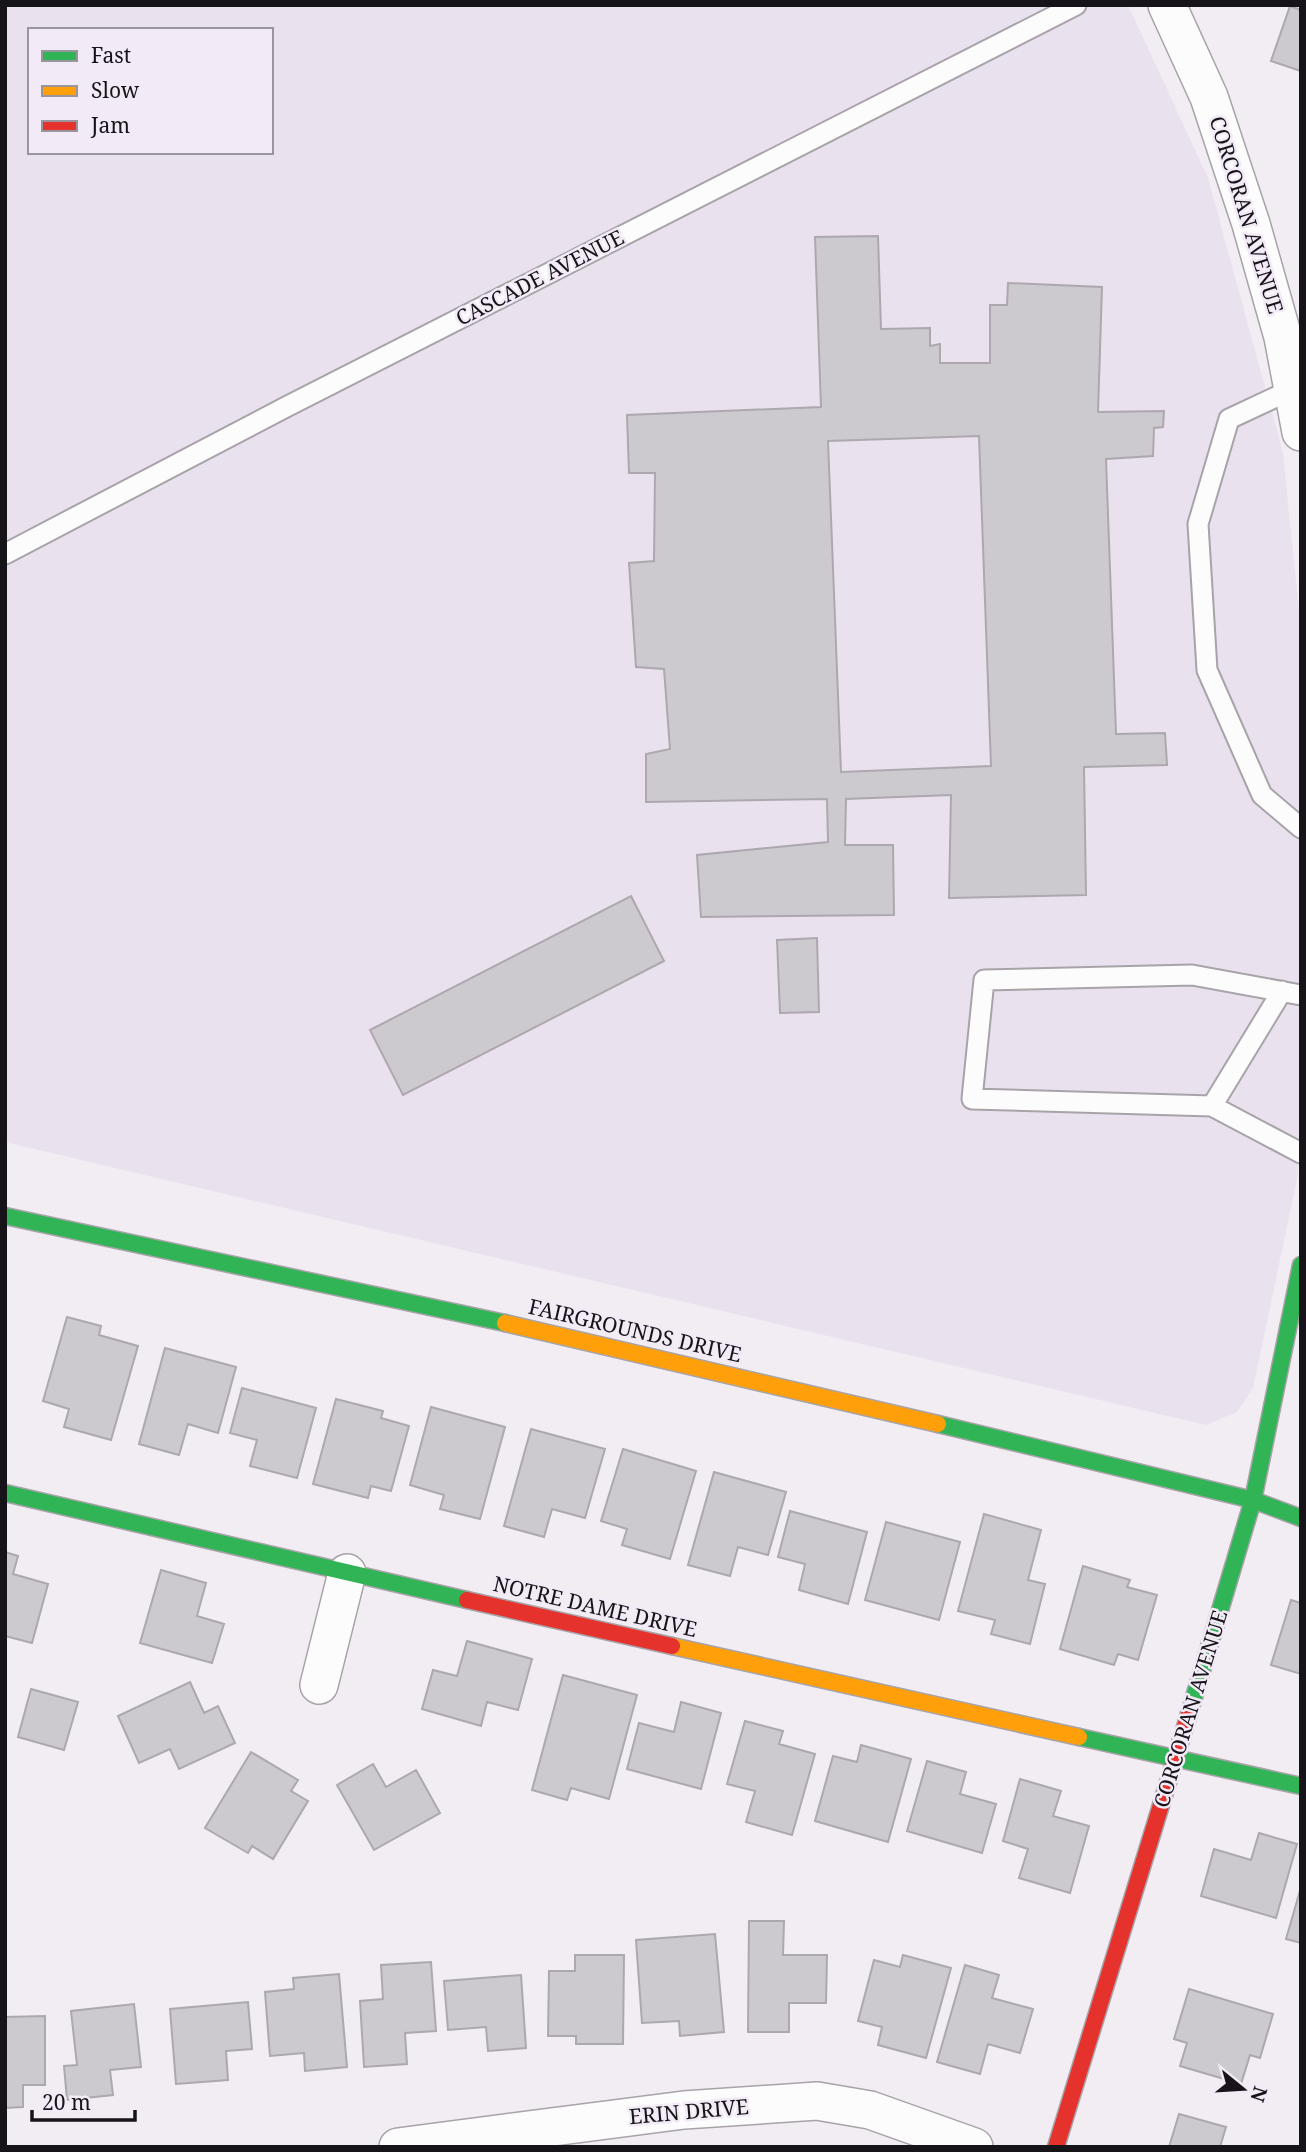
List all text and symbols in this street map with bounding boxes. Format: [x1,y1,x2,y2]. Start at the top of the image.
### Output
legend [28,28,273,154]
text: Fast [91,41,131,69]
text: Slow [91,76,140,104]
text: Jam [90,111,130,139]
street label: CORCORAN AVENUE [1204,113,1290,317]
street label: CASCADE AVENUE [451,223,628,332]
street label: FAIRGROUNDS DRIVE [526,1292,745,1368]
street label: NOTRE DAME DRIVE [491,1569,700,1643]
street label: CORCORAN AVENUE [1147,1607,1233,1811]
north arrow [1208,2054,1278,2124]
scale bar [32,2078,135,2122]
text: N [1244,2083,1274,2105]
text: 20 m [42,2088,91,2116]
street label: ERIN DRIVE [628,2092,750,2130]

